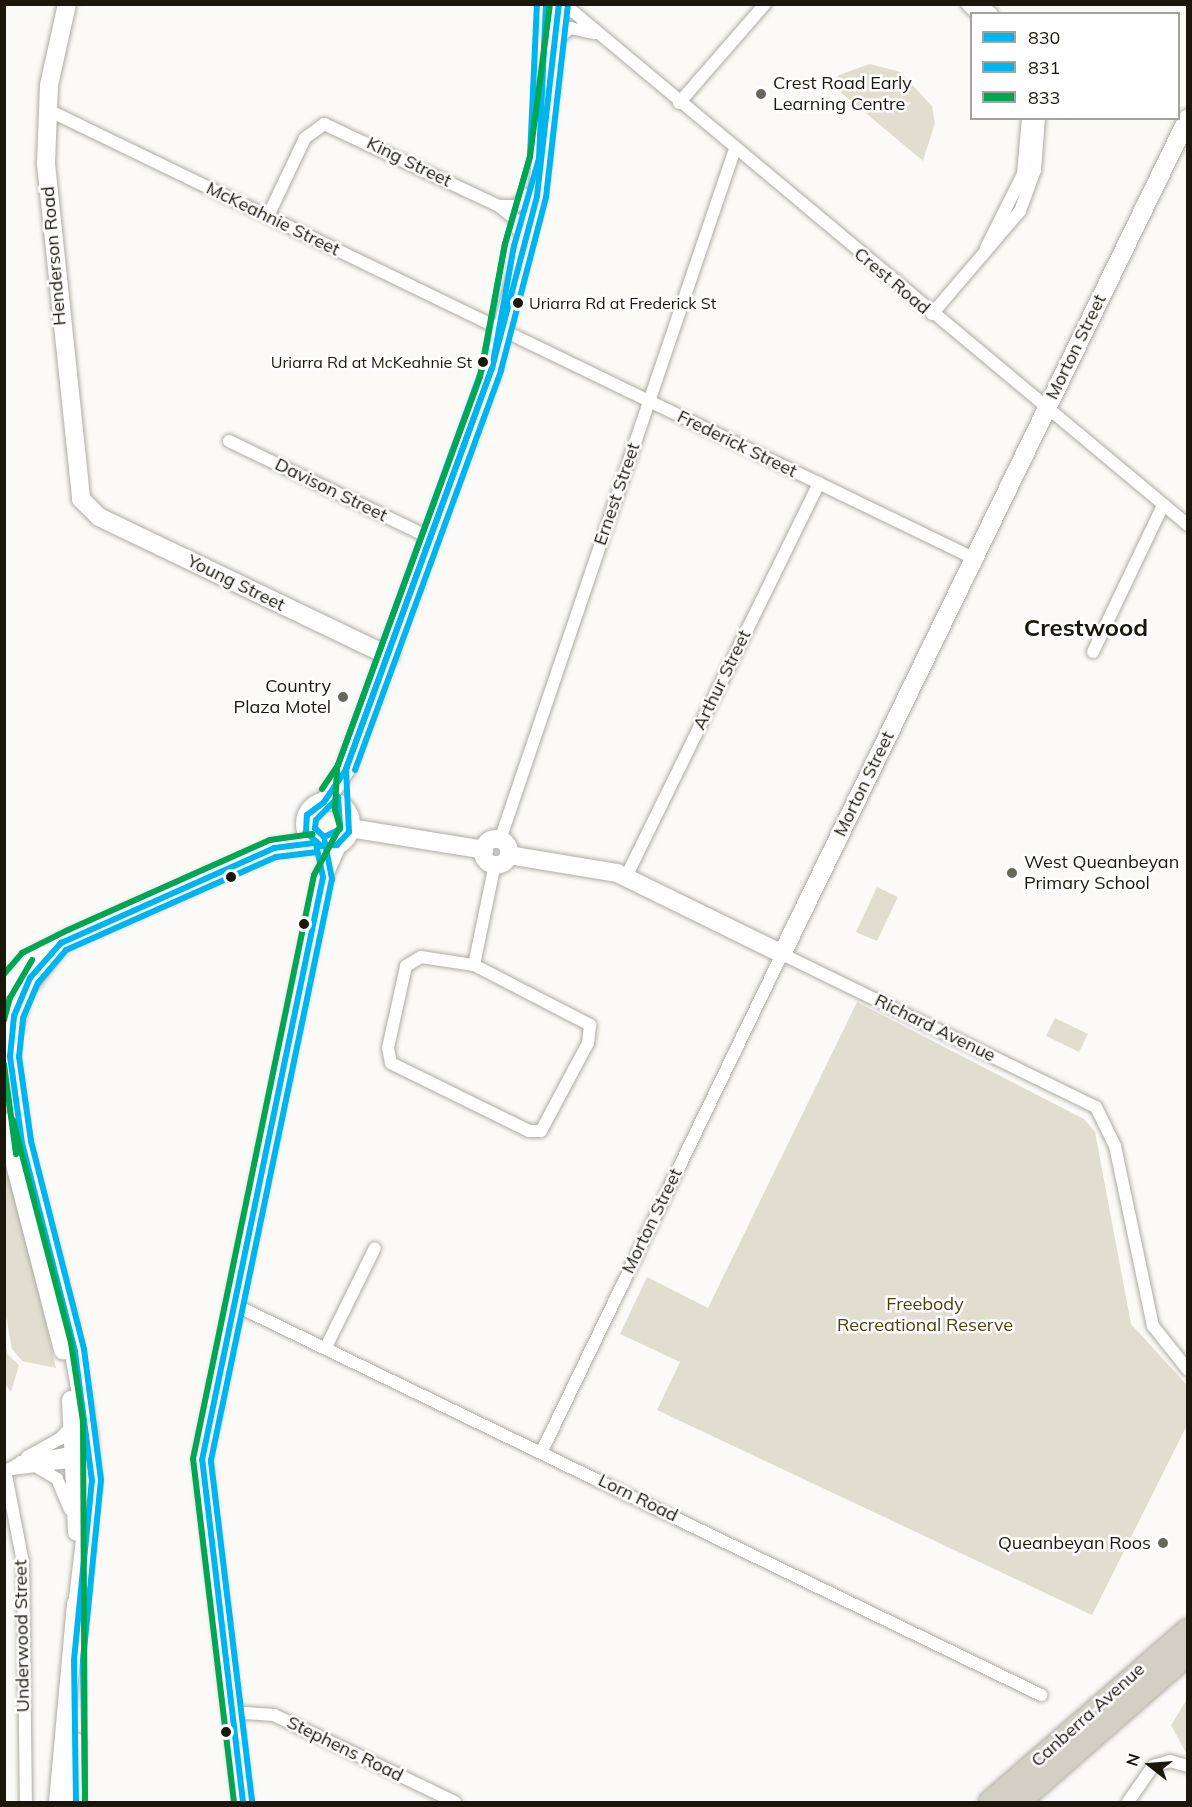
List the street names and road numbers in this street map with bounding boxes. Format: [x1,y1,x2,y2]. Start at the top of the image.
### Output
street label: King Street [363,132,455,192]
street label: McKeahnie Street [203,177,343,261]
street label: Henderson Road [37,185,71,327]
street label: Crest Road [850,243,934,319]
street label: Morton Street [1041,291,1111,403]
street label: Frederick Street [674,406,800,482]
street label: Ernest Street [589,440,645,548]
street label: Davison Street [271,454,391,526]
street label: Young Street [184,550,288,616]
street label: Arthur Street [689,627,755,733]
street label: Morton Street [829,728,899,840]
street label: Richard Avenue [871,989,999,1067]
street label: Morton Street [617,1165,687,1277]
street label: Lorn Road [595,1469,681,1527]
street label: Underwood Street [10,1559,34,1713]
street label: Canberra Avenue [1027,1658,1149,1772]
street label: Stephens Road [283,1712,407,1786]

